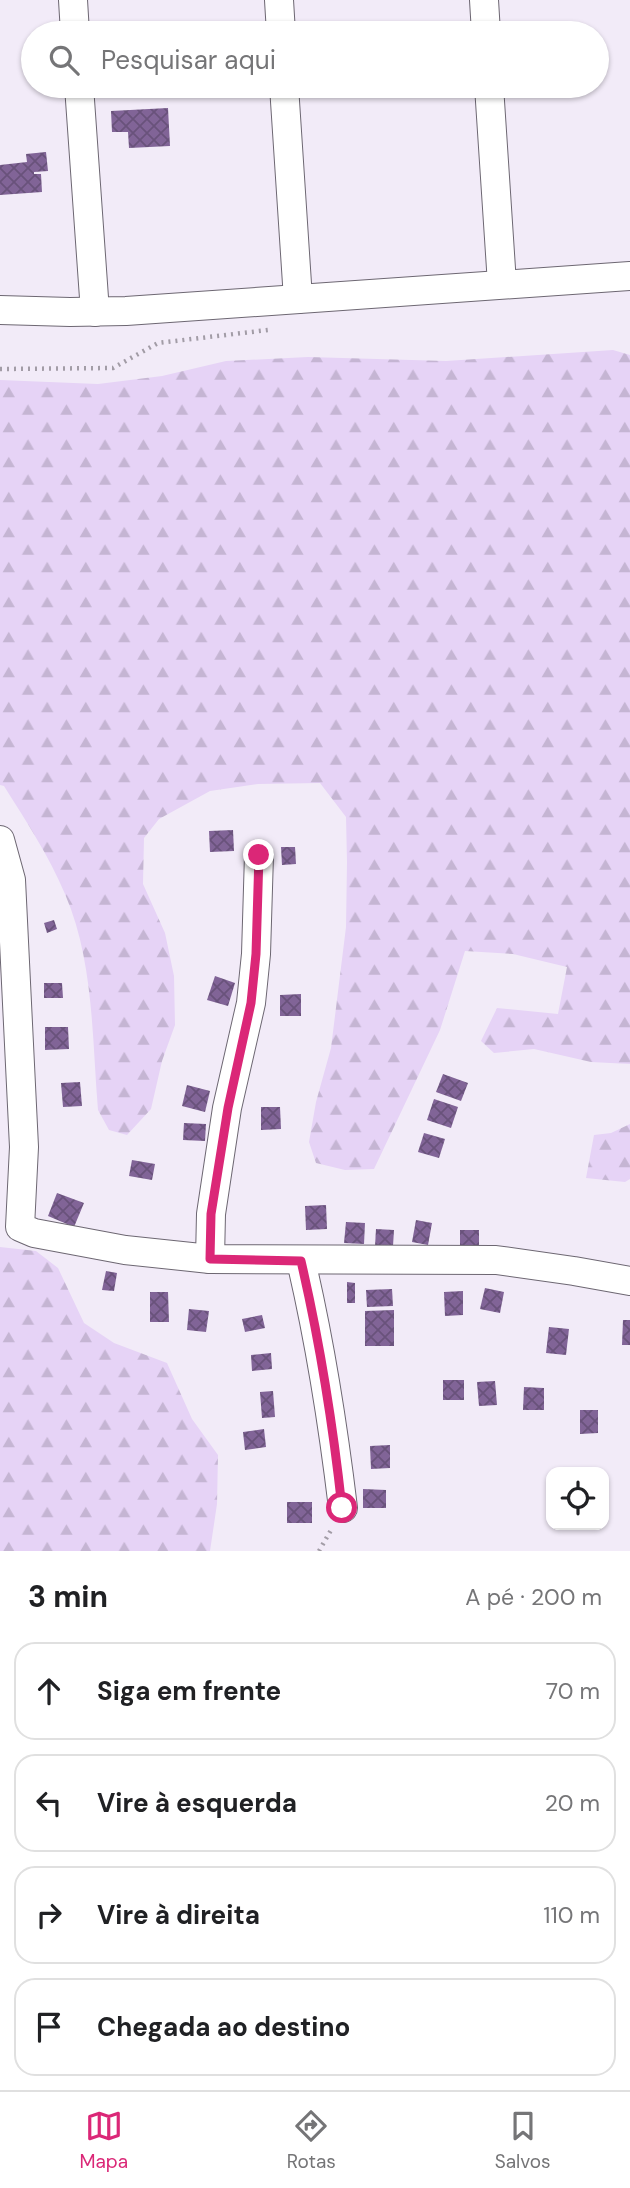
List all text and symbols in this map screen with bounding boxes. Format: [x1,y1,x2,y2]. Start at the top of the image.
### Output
search box [21,21,609,98]
icon: search [45,41,83,79]
text: Pesquisar aqui [101,43,276,77]
route end [243,839,274,870]
map controls [546,1467,609,1530]
button: locate [546,1467,609,1530]
route start [326,1492,357,1523]
text: 3 min [28,1577,108,1616]
text: A pé · 200 m [465,1582,602,1612]
icon: ahead [30,1672,68,1710]
text: Siga em frente [97,1674,281,1708]
text: 70 m [546,1676,600,1706]
icon: left [30,1784,68,1822]
text: Vire à esquerda [97,1786,297,1820]
text: 20 m [545,1788,600,1818]
icon: right [30,1896,68,1934]
text: Vire à direita [97,1898,260,1932]
text: 110 m [543,1900,600,1930]
icon: arrive [30,2008,68,2046]
text: Chegada ao destino [97,2010,350,2044]
tab: Mapa [79,2107,128,2174]
tab: Rotas [287,2107,336,2174]
tab: Salvos [495,2107,551,2174]

